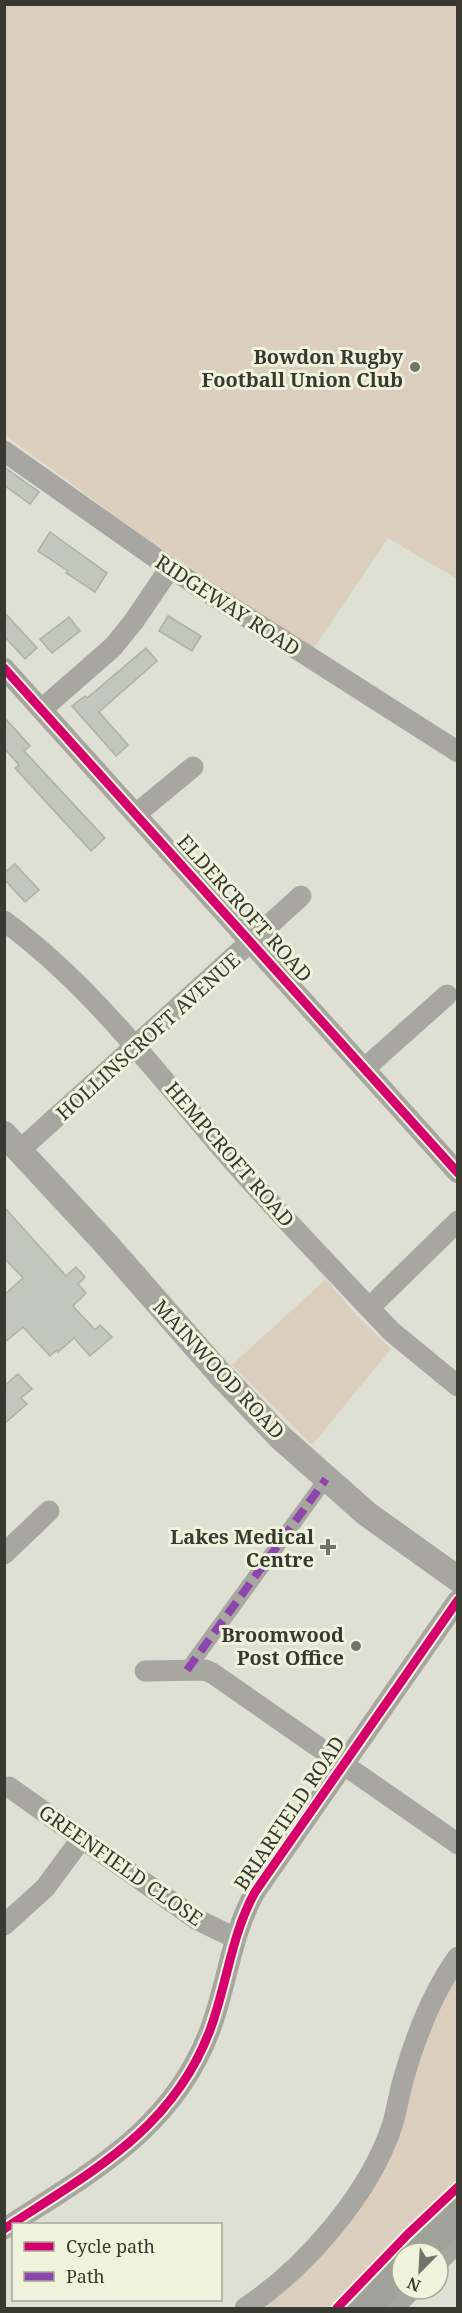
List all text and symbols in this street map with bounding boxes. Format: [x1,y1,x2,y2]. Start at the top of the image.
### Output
place label: Bowdon Rugby Football Union Club [202,343,403,393]
marker: Bowdon Rugby Football Union Club [408,360,422,374]
street label: RIDGEWAY ROAD [151,548,305,662]
street label: ELDERCROFT ROAD [172,829,318,987]
street label: HOLLINSCROFT AVENUE [50,946,246,1126]
street label: HEMPCROFT ROAD [159,1076,301,1232]
street label: MAINWOOD ROAD [147,1294,291,1444]
place label: Lakes Medical Centre [170,1523,314,1573]
marker: Lakes Medical Centre [319,1538,337,1556]
place label: Broomwood Post Office [221,1621,344,1671]
marker: Broomwood Post Office [349,1639,363,1653]
street label: BRIARFIELD ROAD [227,1731,351,1895]
street label: GREENFIELD CLOSE [34,1798,208,1932]
legend [12,2223,222,2301]
text: Cycle path [66,2234,155,2258]
north arrow [390,2241,450,2301]
text: Path [66,2264,105,2288]
text: N [403,2272,424,2297]

